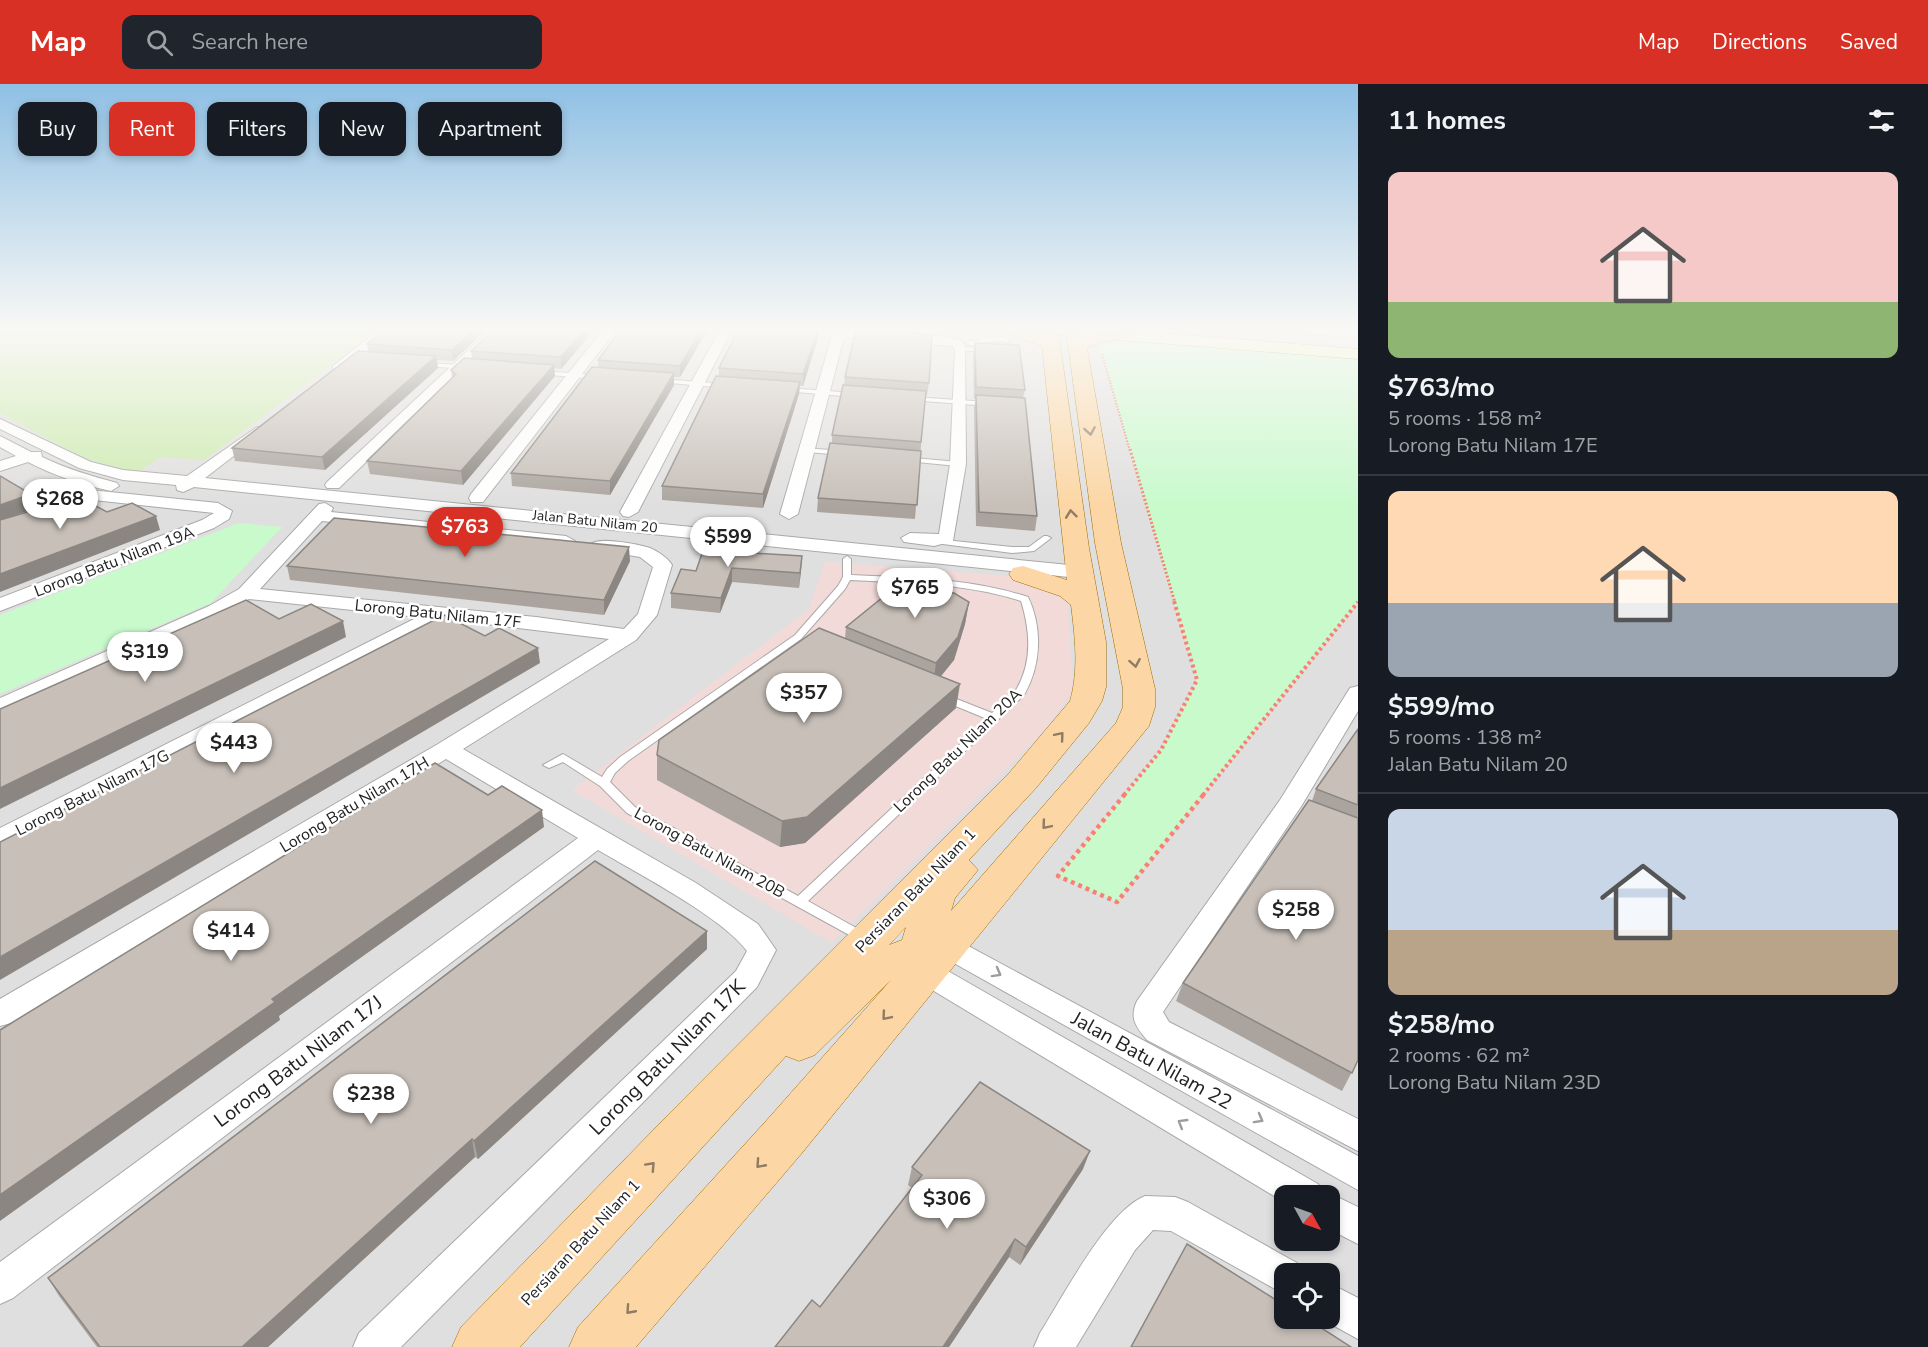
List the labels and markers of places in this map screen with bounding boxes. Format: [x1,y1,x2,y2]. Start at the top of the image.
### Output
pin: $268 [24,479,96,530]
pin: $763 [429,507,501,558]
pin: $599 [692,517,764,568]
pin: $765 [879,568,951,619]
pin: $319 [109,632,181,683]
pin: $357 [768,673,840,724]
pin: $443 [198,723,270,774]
pin: $258 [1260,890,1332,941]
pin: $414 [195,911,267,962]
pin: $238 [335,1074,407,1125]
pin: $306 [911,1179,983,1230]

